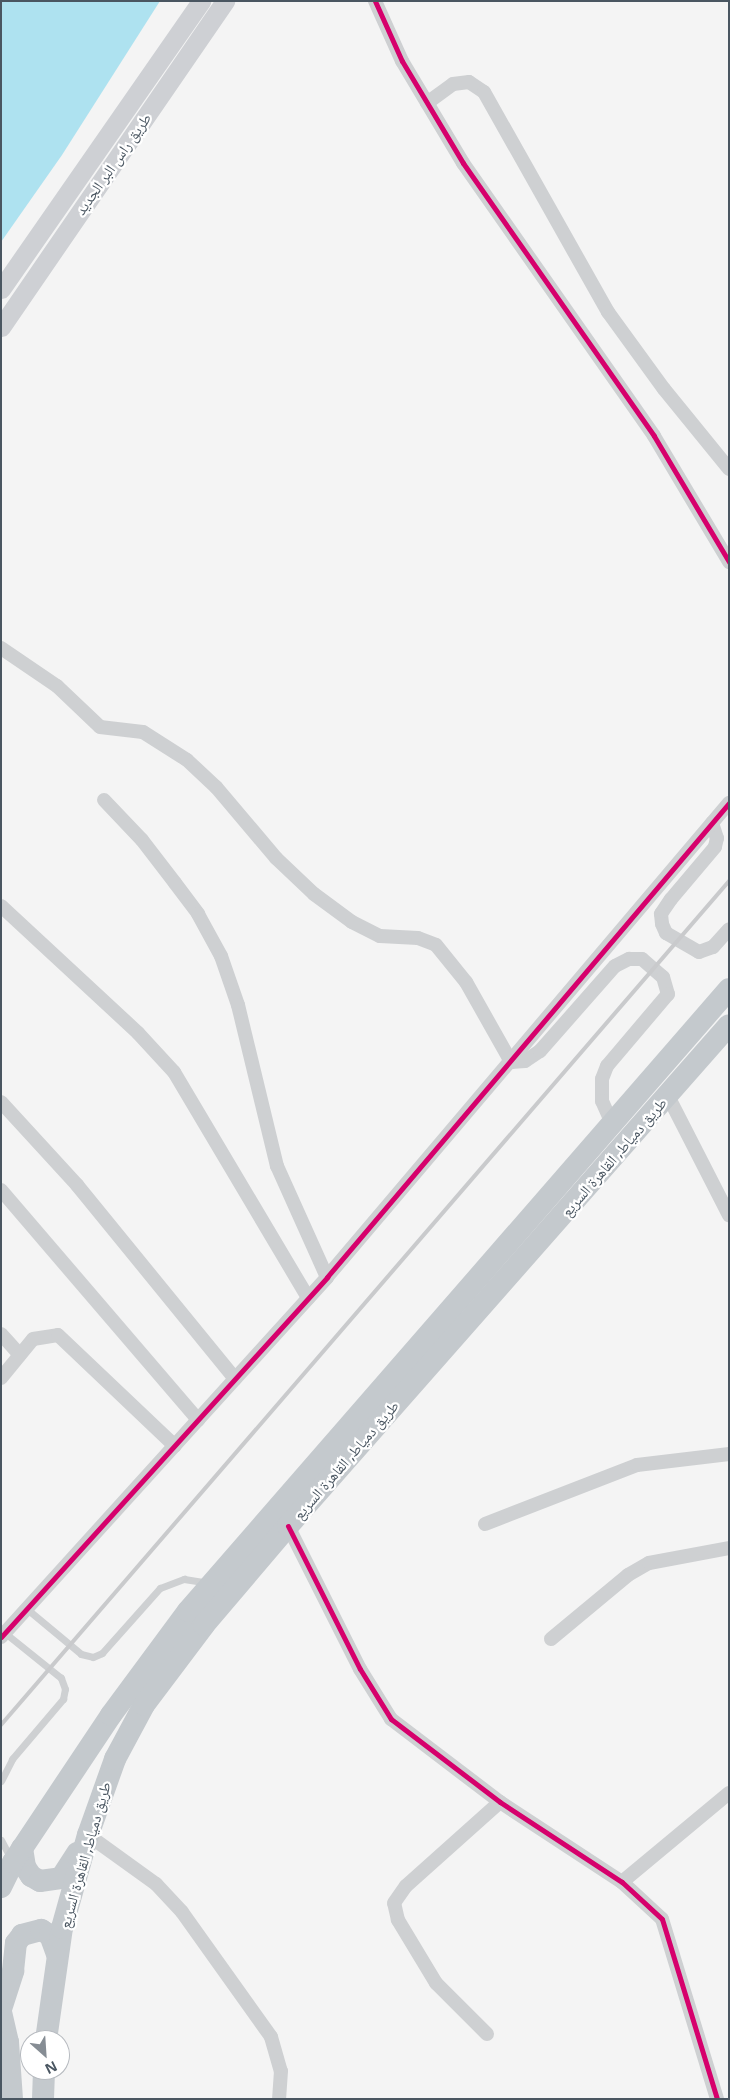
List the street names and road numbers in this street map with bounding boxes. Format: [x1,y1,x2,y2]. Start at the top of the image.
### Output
street label: طريق راس البر الجديد [71,110,155,218]
street label: طريق دمياط, القاهرة السريع [558,1094,670,1220]
street label: طريق دمياط, القاهرة السريع [290,1397,402,1523]
street label: طريق دمياط, القاهرة السريع [55,1780,115,1930]

